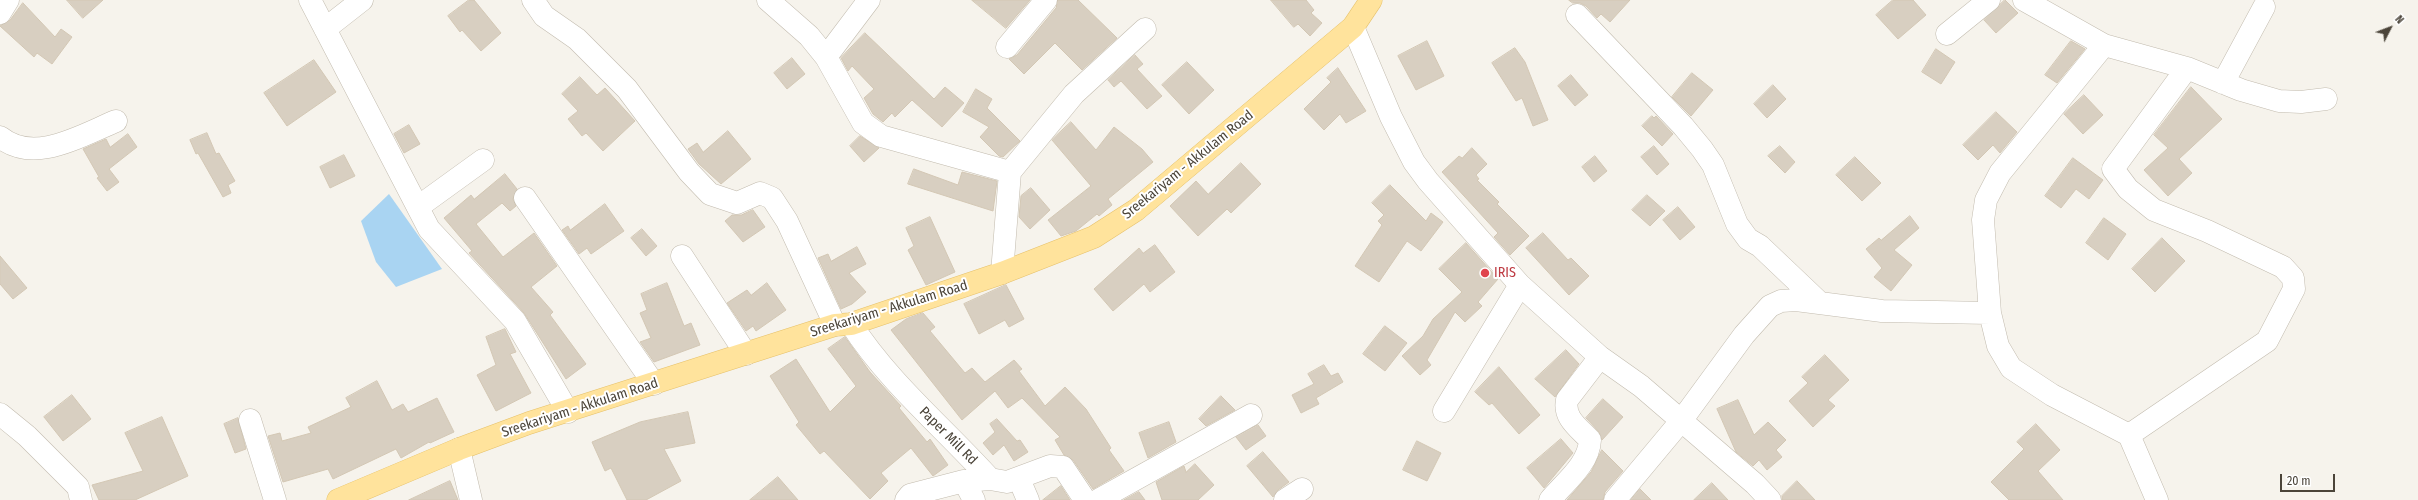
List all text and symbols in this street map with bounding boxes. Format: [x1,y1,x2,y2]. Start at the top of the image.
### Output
north arrow [2370,8,2410,48]
text: N [2392,13,2406,26]
street label: Sreekariyam - Akkulam Road [1119,107,1257,223]
place label: IRIS [1494,265,1516,281]
marker: IRIS [1479,267,1491,279]
street label: Sreekariyam - Akkulam Road [808,277,970,341]
street label: Sreekariyam - Akkulam Road [500,375,660,441]
street label: Paper Mill Rd [916,404,980,468]
scale bar [2282,466,2337,492]
text: 20 m [2287,474,2311,488]

